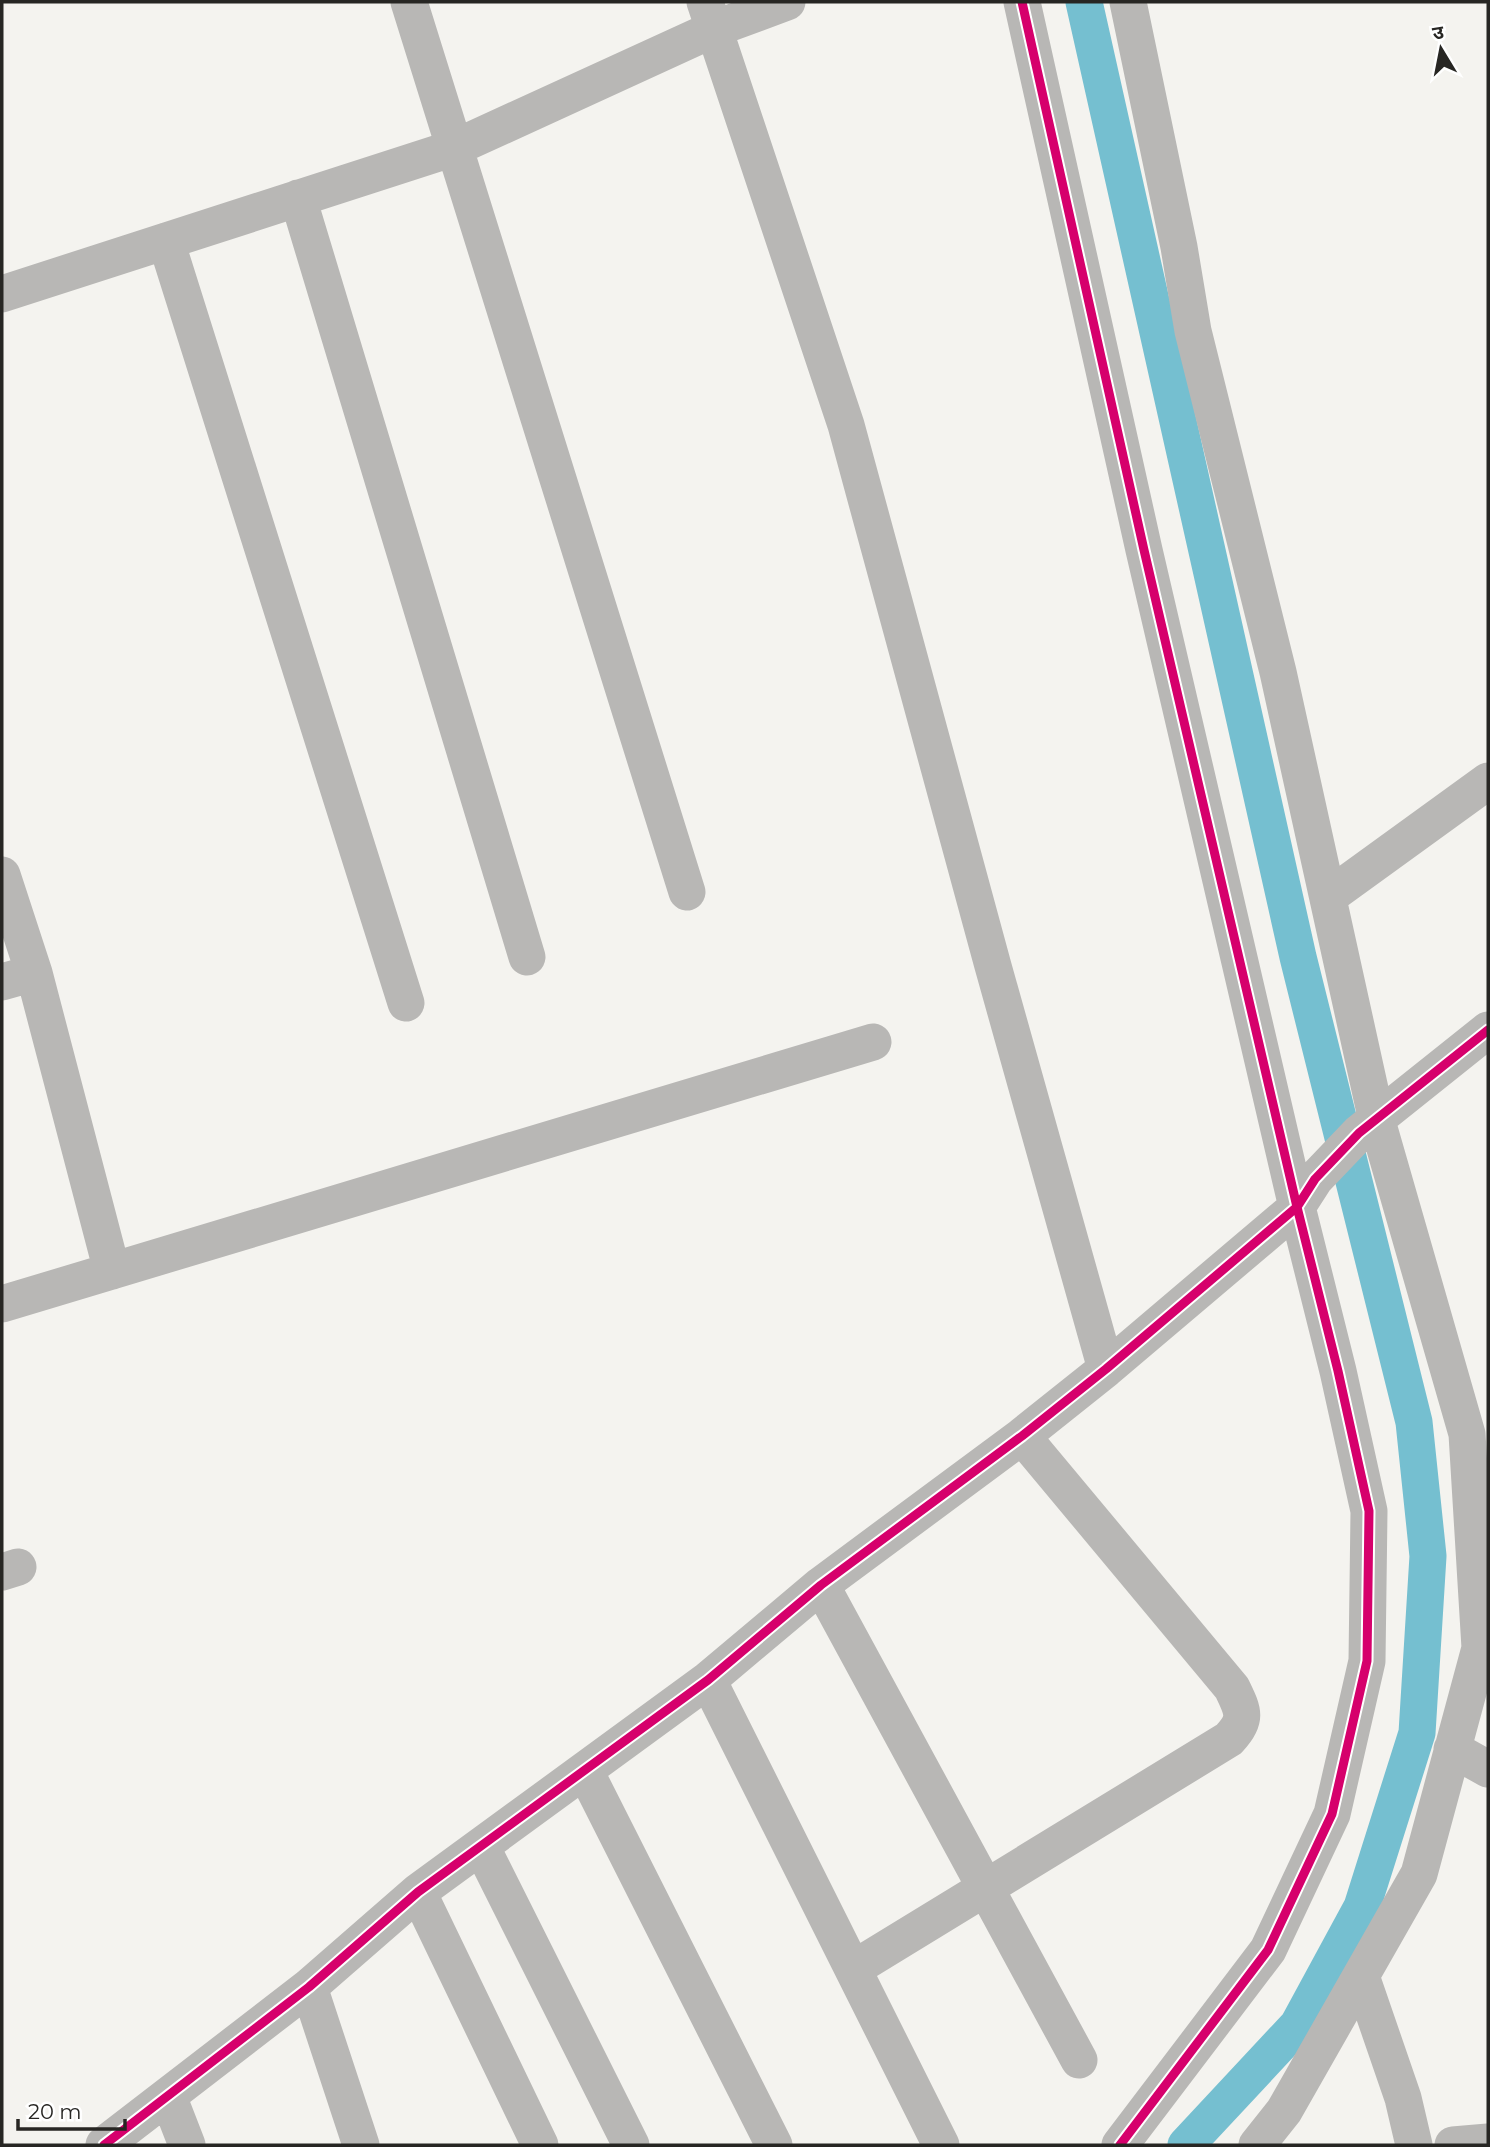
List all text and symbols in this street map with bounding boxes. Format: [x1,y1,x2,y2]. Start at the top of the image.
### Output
north arrow [1406,14,1476,84]
text: उ [1431,20,1446,45]
scale bar [18,2088,124,2132]
text: 20 m [28,2099,82,2124]

